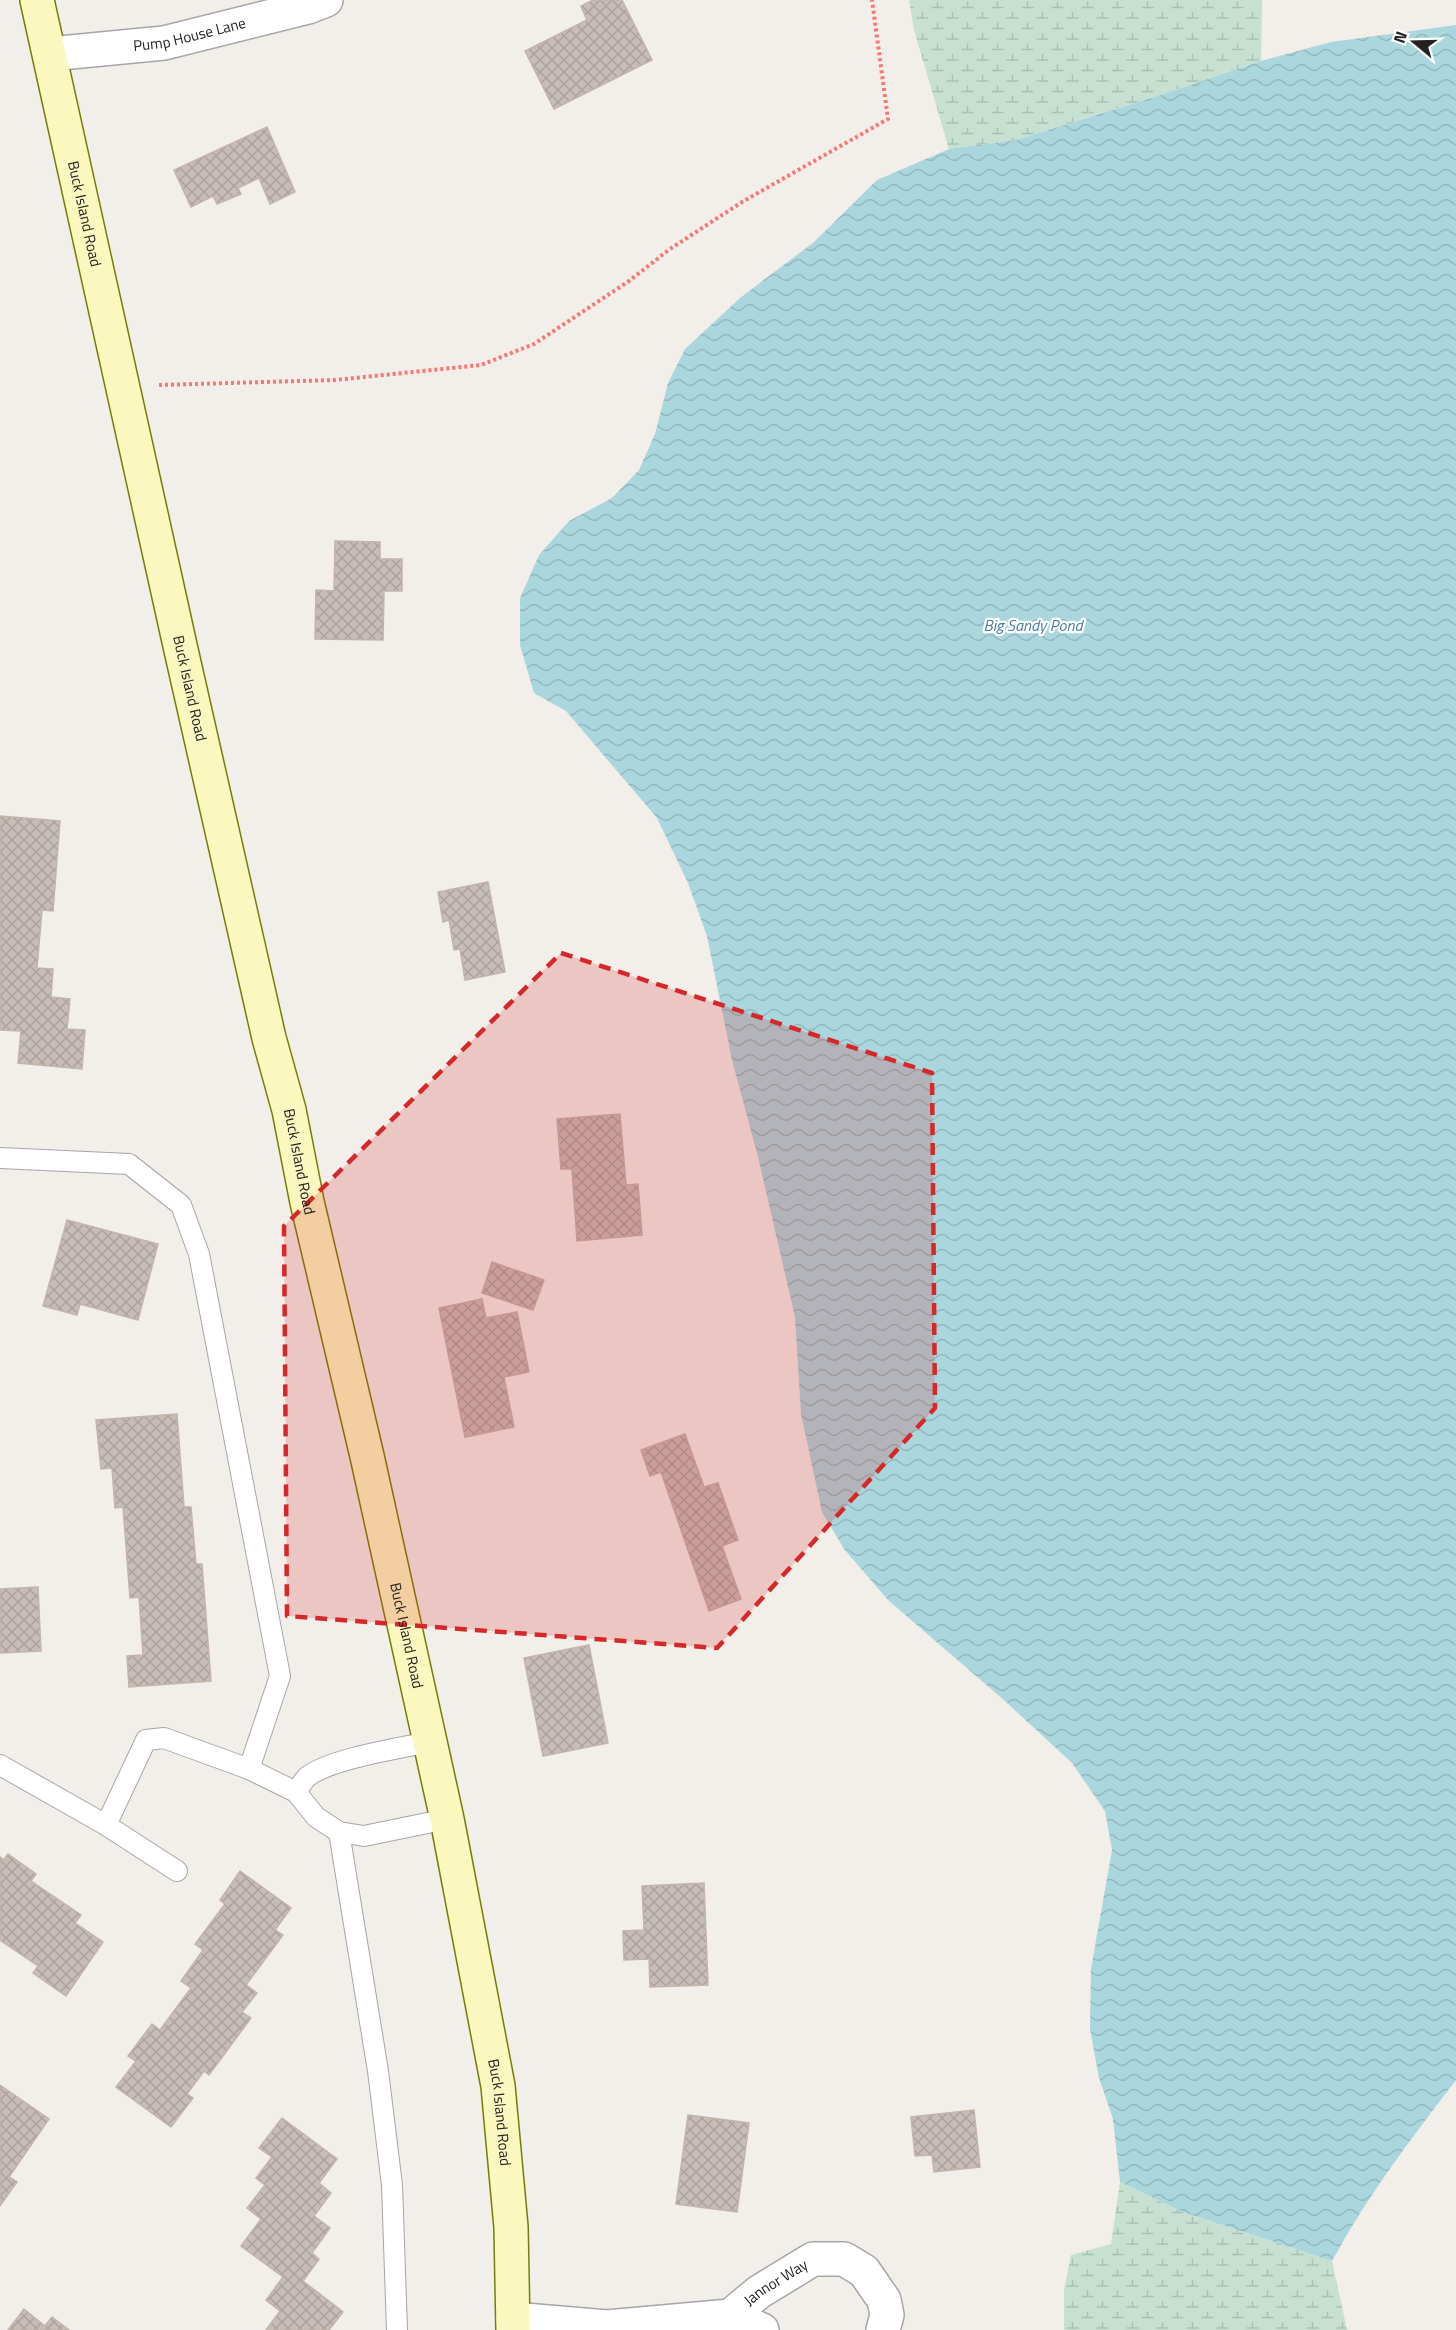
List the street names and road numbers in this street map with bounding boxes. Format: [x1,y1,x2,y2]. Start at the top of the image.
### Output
street label: Pump House Lane [132,11,248,57]
street label: Buck Island Road [62,159,108,269]
street label: Buck Island Road [167,633,213,743]
street label: Buck Island Road [278,1107,322,1217]
street label: Buck Island Road [384,1580,430,1691]
street label: Buck Island Road [482,2057,517,2167]
street label: Jannor Way [738,2253,812,2311]

